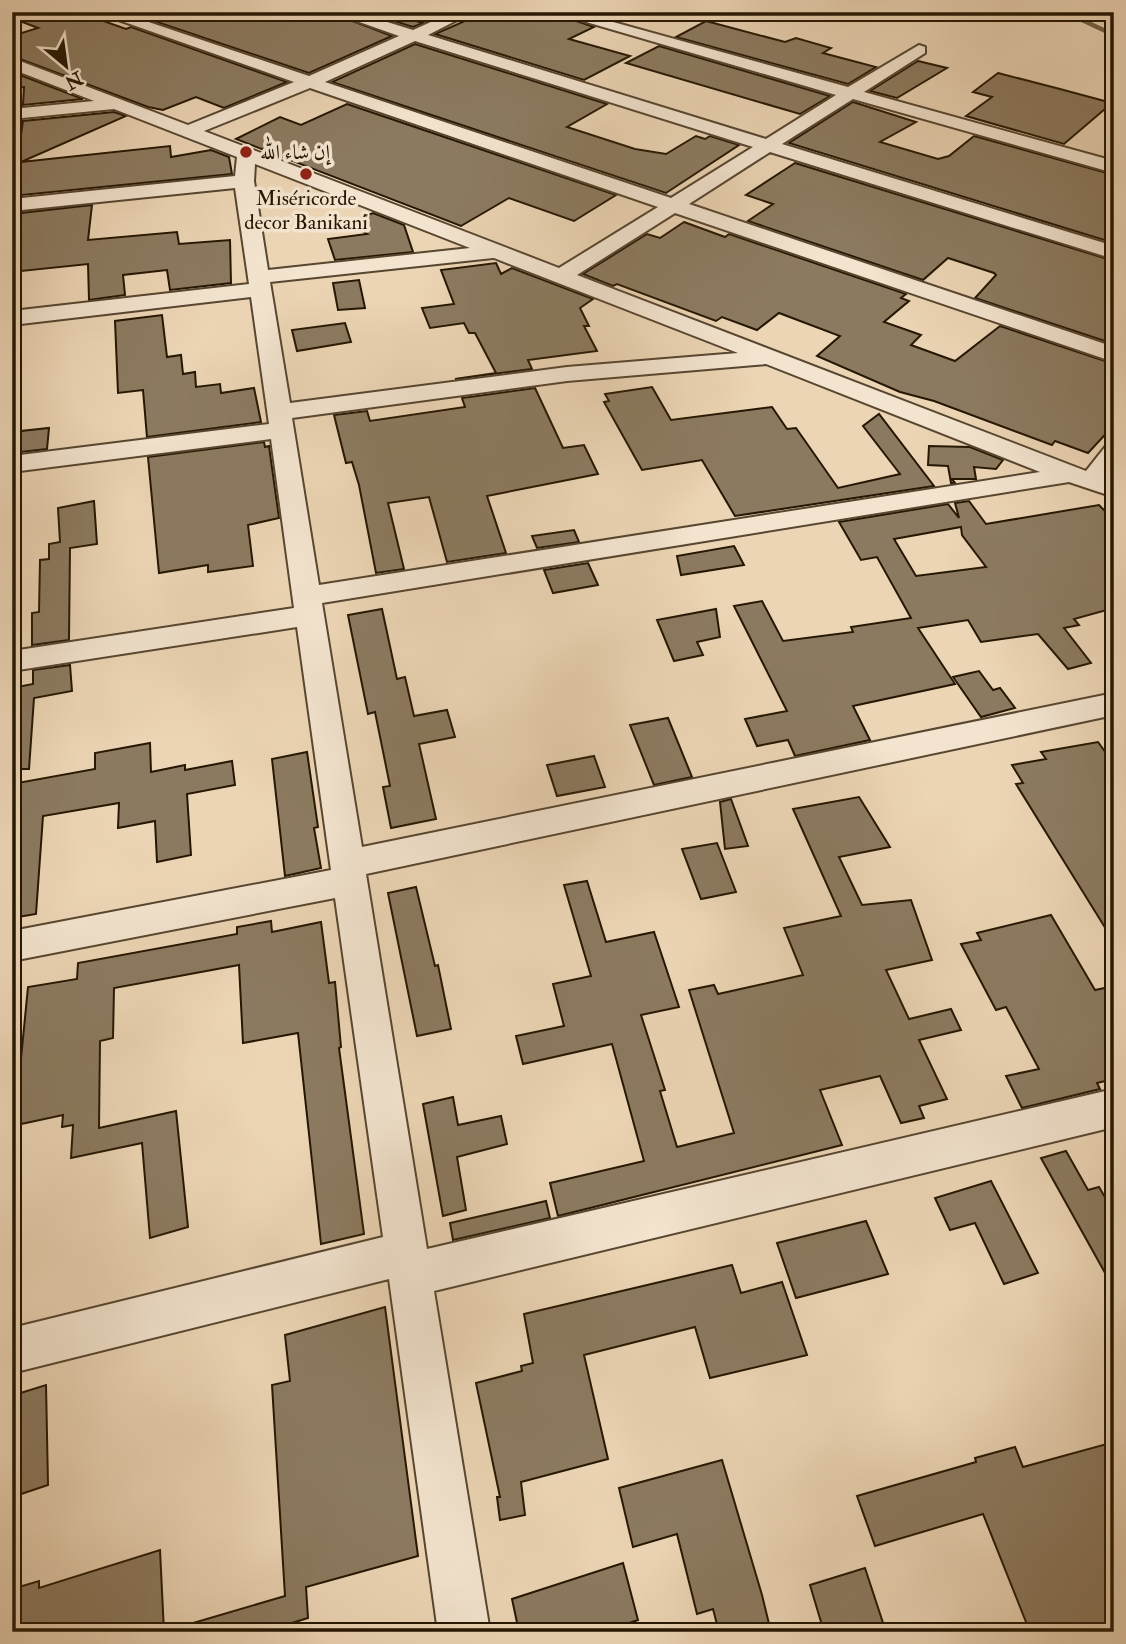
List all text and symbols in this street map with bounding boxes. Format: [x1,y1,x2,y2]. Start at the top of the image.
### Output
north arrow [32,32,102,102]
text: N [60,65,88,95]
place label: إن شاء الله [260,135,332,166]
marker: إن شاء الله [238,144,254,160]
marker: Miséricorde decor Banikani [298,166,314,182]
place label: Miséricorde decor Banikani [244,185,368,236]

